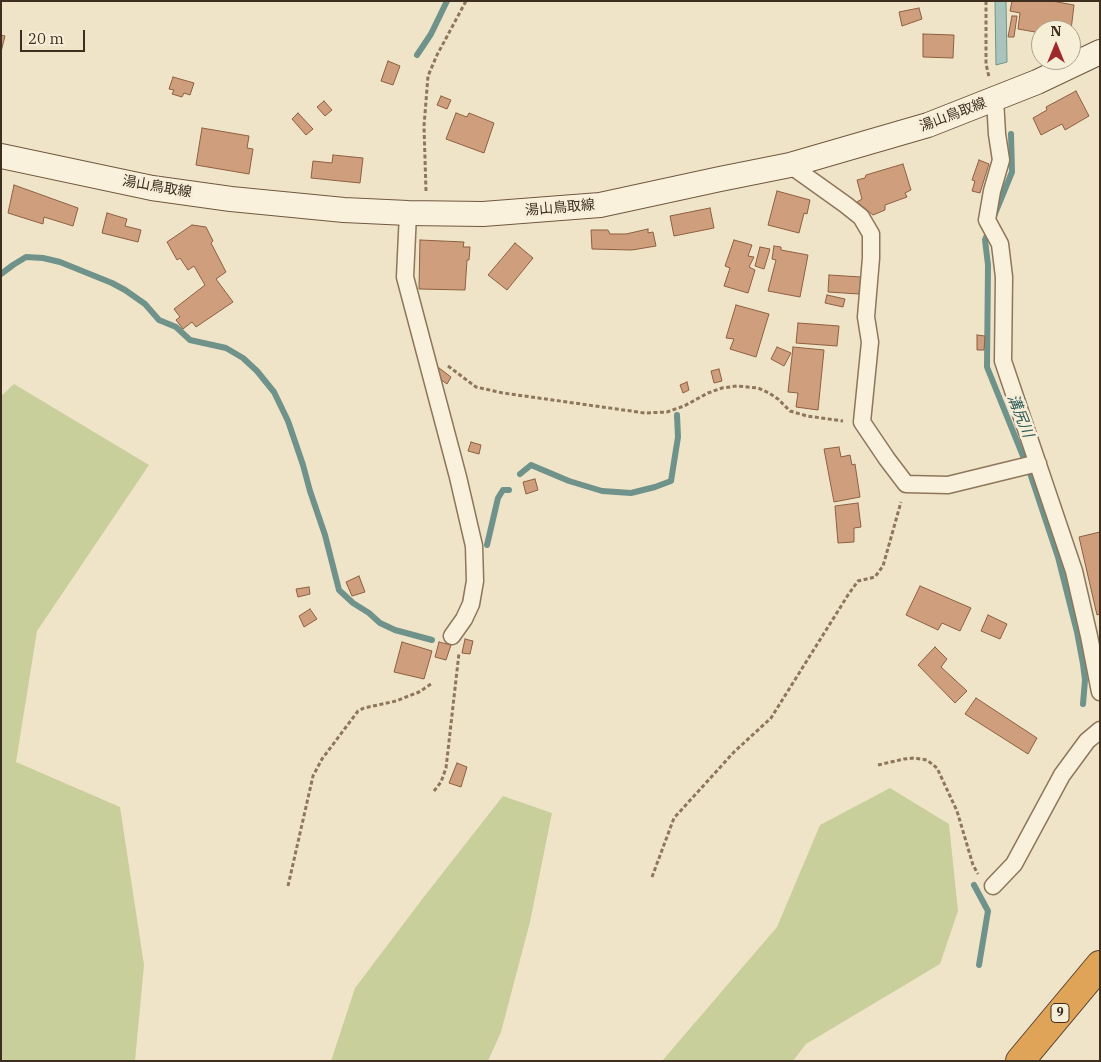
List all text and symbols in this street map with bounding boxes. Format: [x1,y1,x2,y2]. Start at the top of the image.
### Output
scale bar [22,20,88,52]
north arrow [1031,20,1081,70]
text: N [1050,22,1062,40]
text: 20 m [28,29,64,48]
street label: 湯山鳥取線 [917,95,989,135]
street label: 湯山鳥取線 [121,173,193,201]
street label: 湯山鳥取線 [524,197,596,219]
water label: 溝尻川 [1003,392,1037,440]
road number: 9 [1051,1004,1069,1022]

